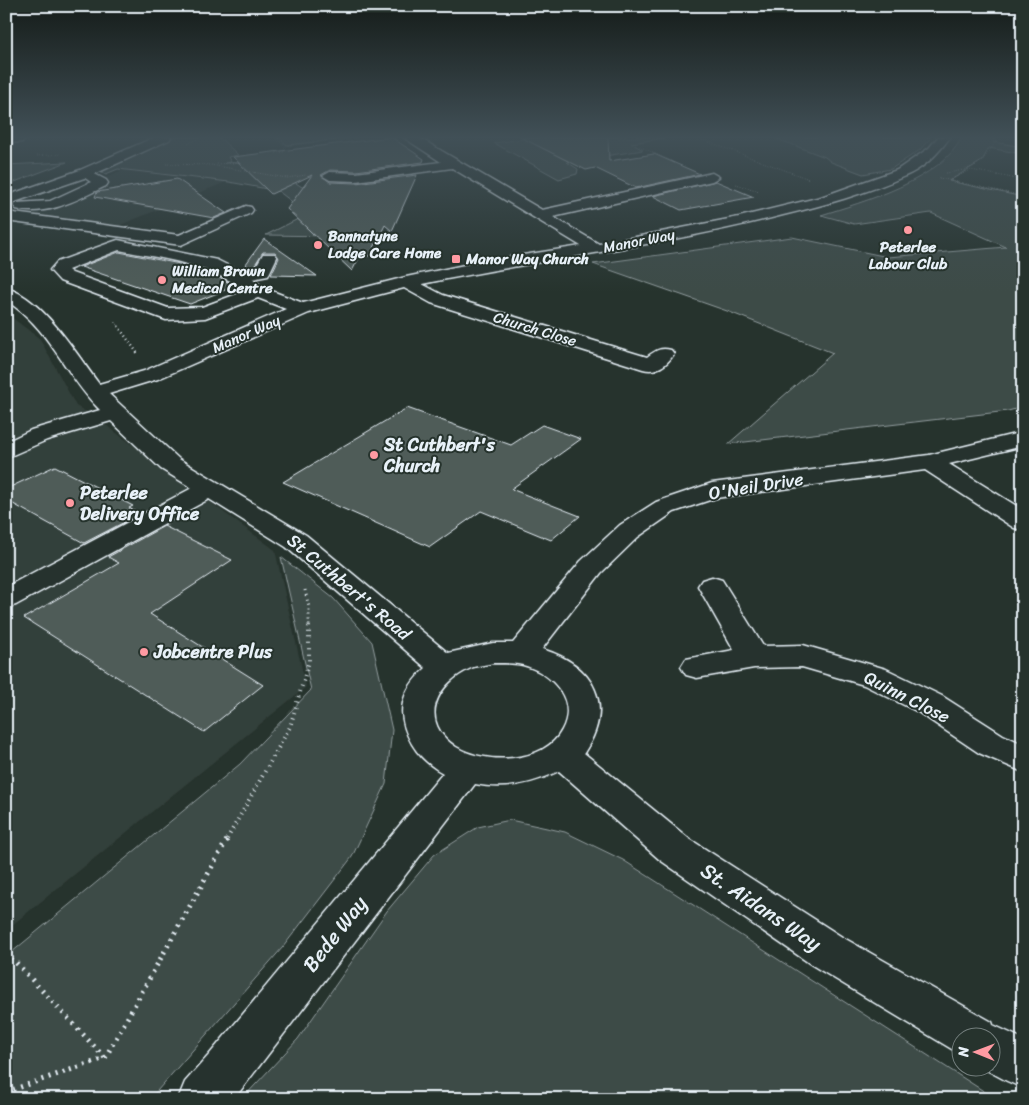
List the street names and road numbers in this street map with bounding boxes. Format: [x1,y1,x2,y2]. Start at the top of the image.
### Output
street label: Manor Way [601,221,677,261]
street label: Church Close [490,304,580,354]
street label: Manor Way [208,307,285,361]
street label: O'Neil Drive [706,463,806,509]
street label: St Cuthbert's Road [280,525,419,650]
street label: Quinn Close [858,662,956,732]
street label: St. Aidans Way [693,852,830,962]
street label: Bede Way [293,887,378,981]

